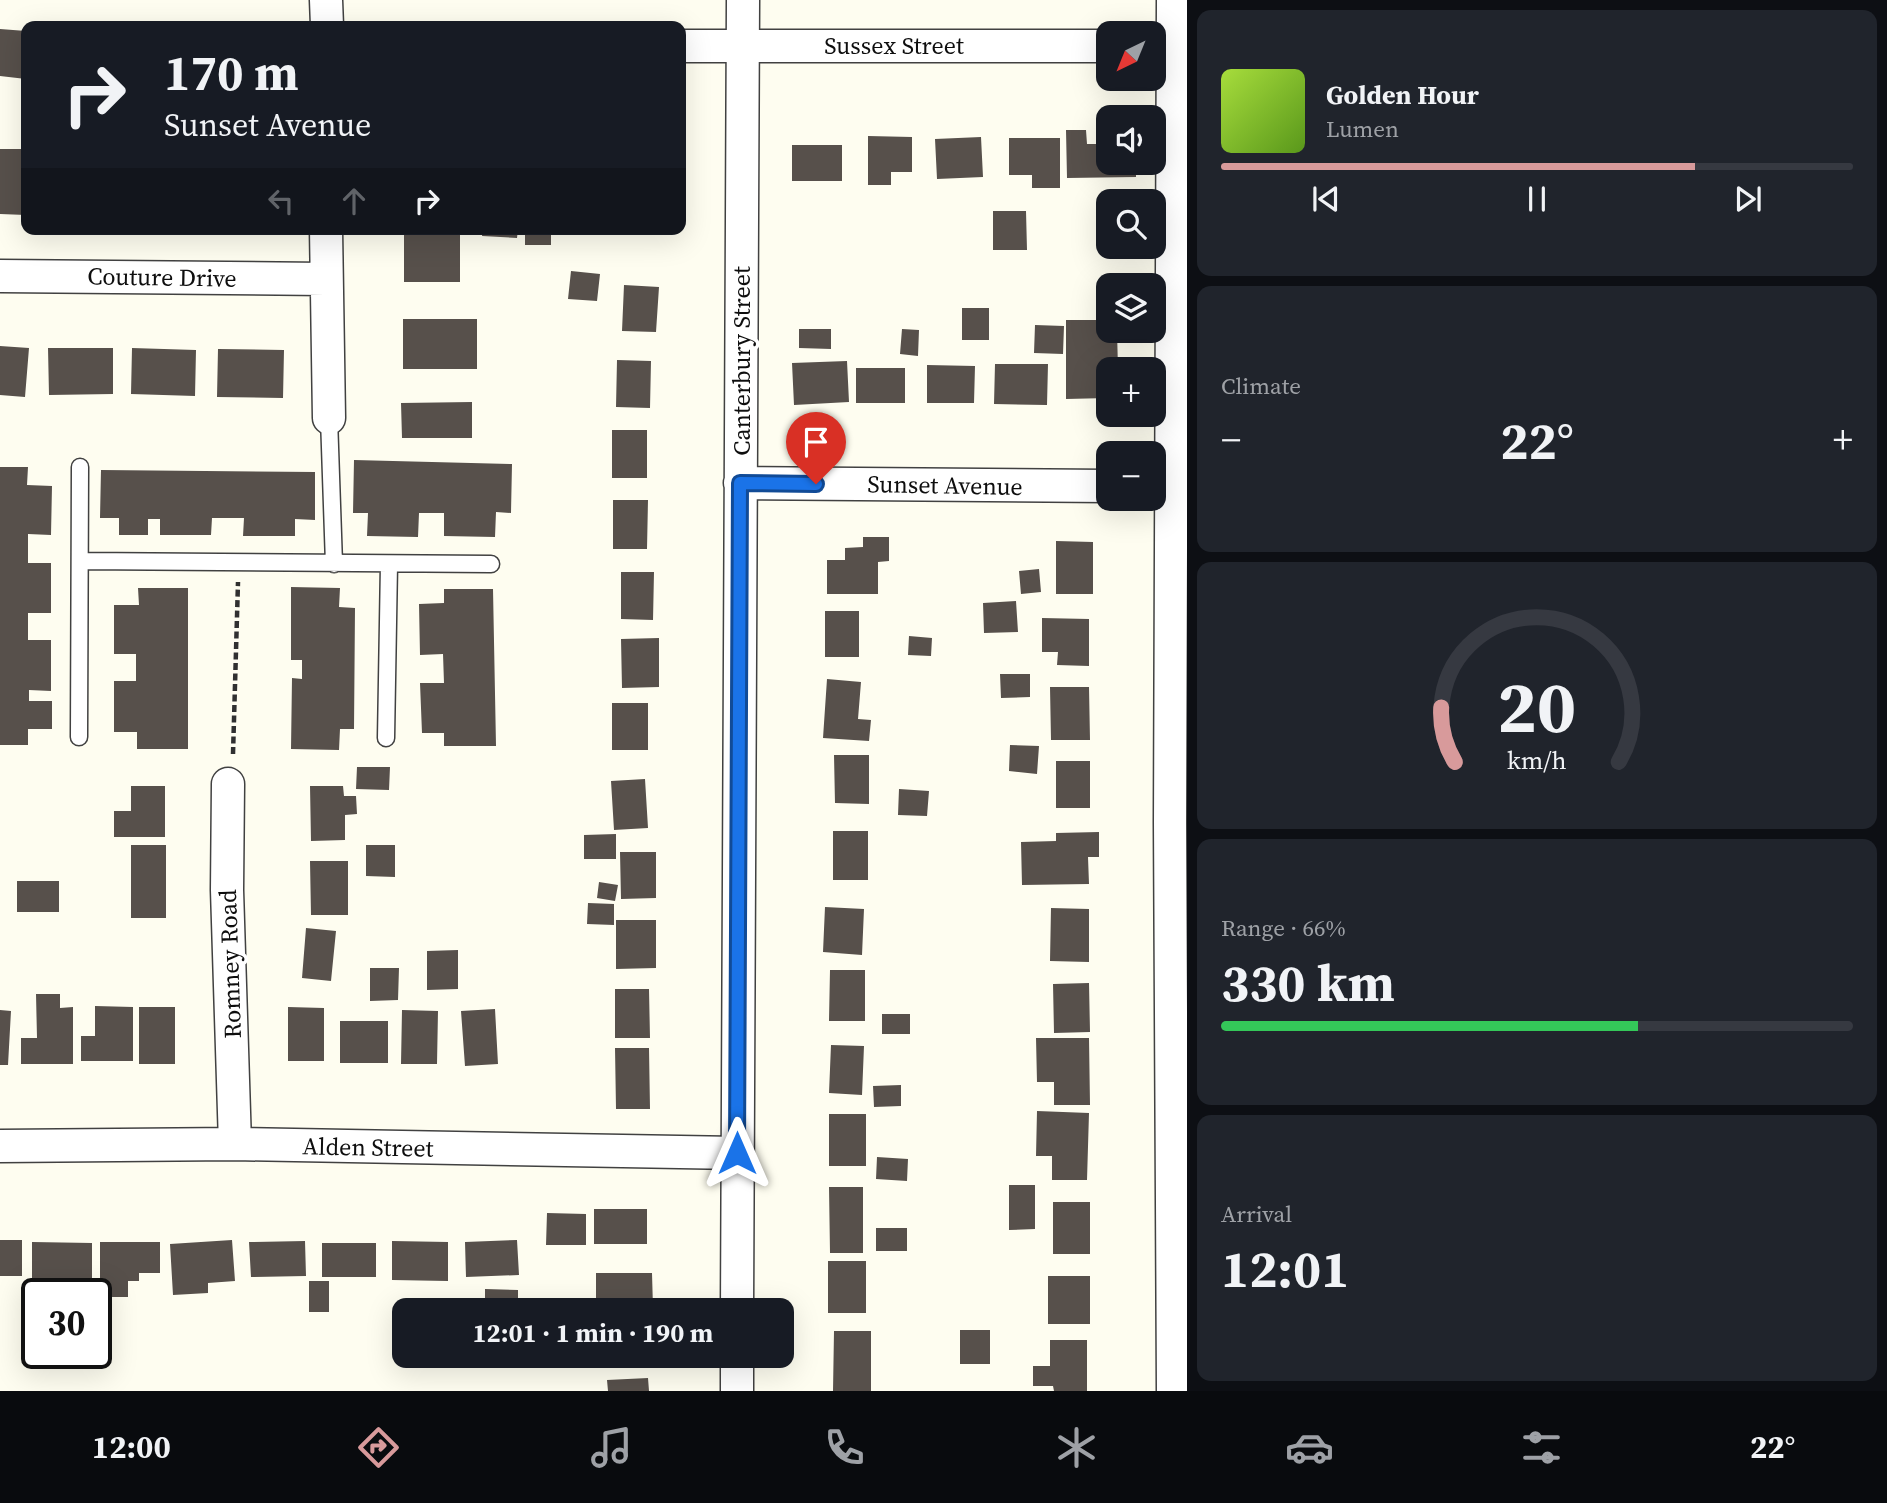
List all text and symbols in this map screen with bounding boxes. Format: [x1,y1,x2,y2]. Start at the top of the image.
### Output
north arrow [1096,21,1166,91]
map controls [1096,21,1166,511]
street label: Sussex Street [824,29,964,62]
text: 170 m [164,39,299,106]
icon: right [49,49,140,140]
text: Golden Hour [1326,77,1479,113]
text: Sunset Avenue [164,103,371,147]
button: sound [1096,105,1166,175]
text: Lumen [1326,113,1399,145]
icon: previous [1307,180,1345,218]
icon: pause [1518,180,1556,218]
icon: next [1729,180,1767,218]
icon: left [262,182,300,220]
icon: ahead [335,182,373,220]
icon: right [408,182,446,220]
button: search [1096,189,1166,259]
street label: Couture Drive [87,259,237,295]
street label: Canterbury Street [725,266,758,456]
button: layers [1096,273,1166,343]
button: + [1096,357,1166,427]
text: Climate [1221,370,1301,402]
text: 22° [1500,405,1574,476]
pin [786,412,846,484]
text: − [1221,414,1241,466]
text: + [1833,414,1853,466]
icon: arrive [797,423,835,461]
button: − [1096,441,1166,511]
street label: Sunset Avenue [867,467,1023,503]
text: 20 [1498,657,1576,756]
text: km/h [1507,742,1567,776]
street label: Romney Road [211,889,249,1039]
text: Range · 66% [1221,912,1346,944]
text: 330 km [1221,947,1395,1018]
position arrow [700,1116,774,1190]
street label: Alden Street [302,1129,434,1165]
text: Arrival [1221,1198,1292,1230]
text: 12:01 [1221,1233,1349,1304]
speed limit sign: 30 [21,1278,112,1369]
text: 12:01 · 1 min · 190 m [473,1315,713,1351]
icon: directions [354,1423,403,1472]
icon: music [587,1423,636,1472]
icon: phone [820,1423,869,1472]
icon: climate [1052,1423,1101,1472]
icon: car [1285,1423,1334,1472]
icon: filters [1517,1423,1566,1472]
text: 12:00 [92,1425,171,1469]
text: 22° [1750,1425,1795,1469]

